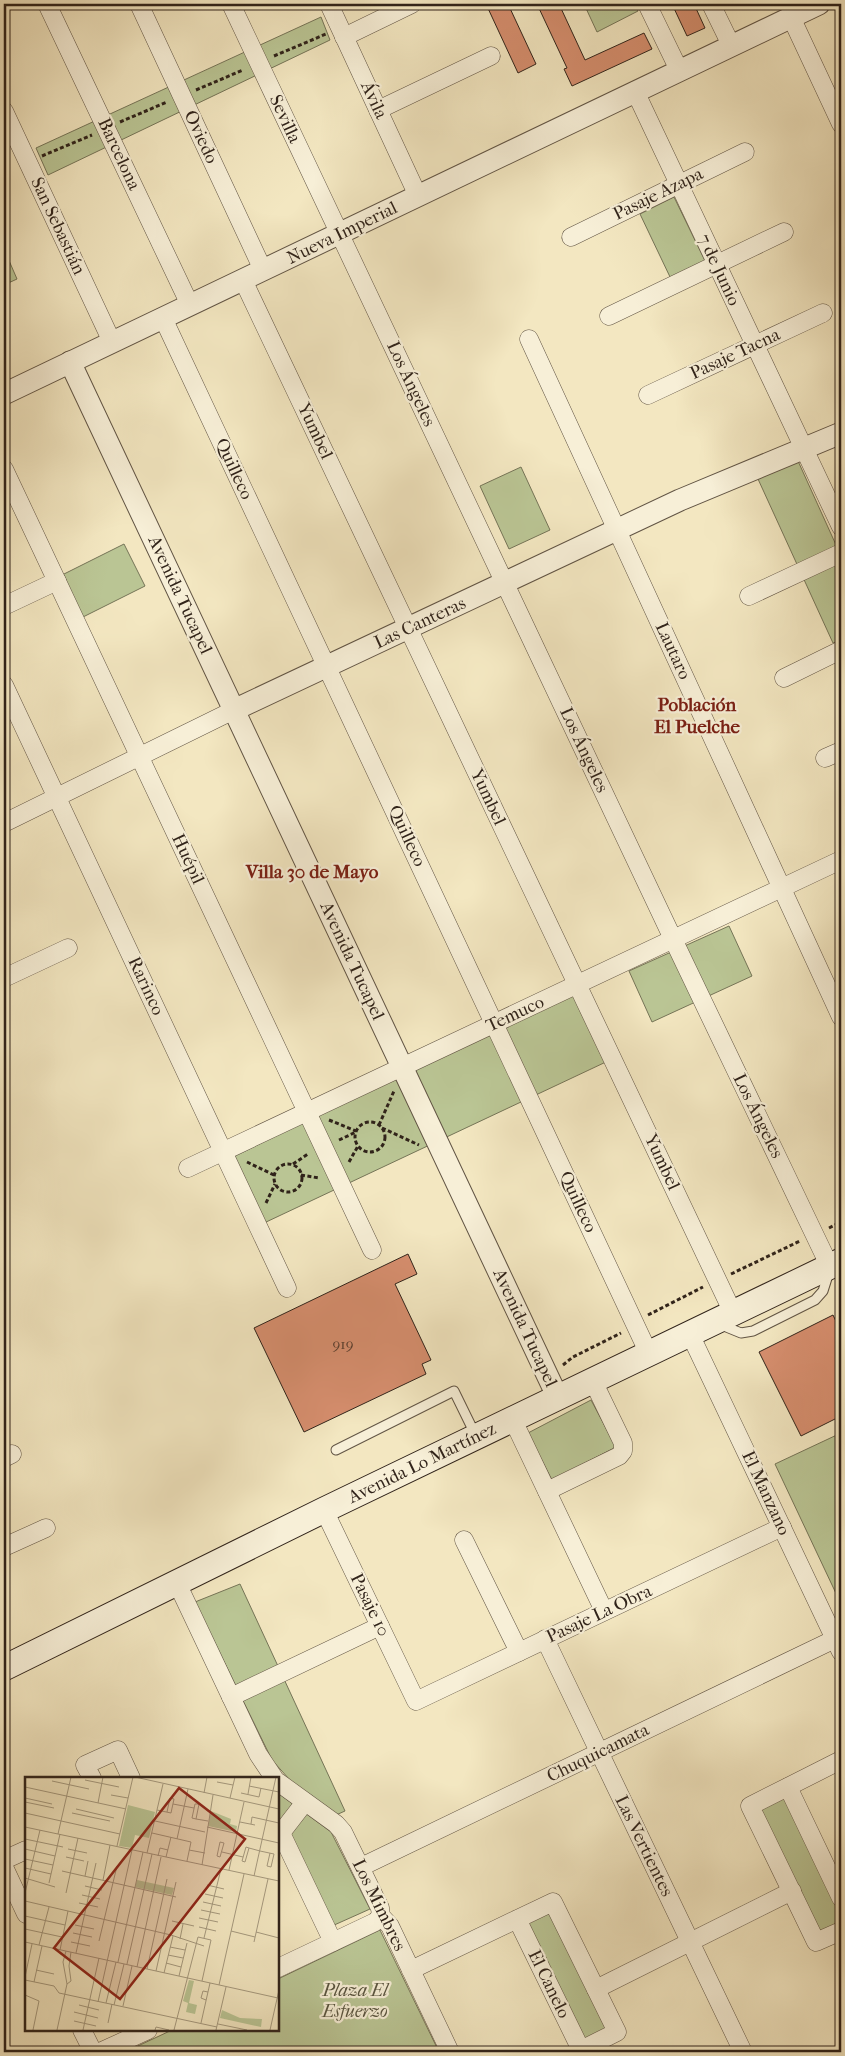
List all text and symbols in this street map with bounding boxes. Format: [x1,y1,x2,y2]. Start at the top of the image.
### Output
street label: Ávila [356,77,393,123]
street label: Sevilla [265,92,306,147]
street label: Oviedo [180,107,222,167]
street label: Barcelona [93,115,145,194]
street label: Pasaje Azapa [610,163,707,225]
street label: San Sebastián [26,174,90,279]
street label: Nueva Imperial [283,197,401,269]
street label: 7 de Junio [693,231,745,309]
street label: Pasaje Tacna [687,324,784,384]
street label: Los Ángeles [382,338,441,430]
street label: Yumbel [293,399,337,462]
street label: Quilleco [211,435,257,503]
street label: Avenida Tucapel [143,532,217,658]
street label: Las Canteras [371,593,469,653]
street label: Lautaro [651,619,695,683]
district label: Población El Puelche [654,694,740,738]
street label: Los Ángeles [555,704,614,796]
street label: Yumbel [466,765,510,828]
street label: Quilleco [384,802,430,870]
street label: Huépil [167,831,209,887]
district label: Villa 30 de Mayo [245,861,379,883]
street label: Avenida Tucapel [315,898,389,1024]
street label: Rarinco [123,953,169,1019]
street label: Temuco [483,991,547,1037]
street label: Los Ángeles [729,1070,789,1162]
street label: Yumbel [640,1130,684,1193]
street label: Quilleco [555,1168,601,1236]
street label: Avenida Tucapel [488,1265,562,1391]
house number: 919 [332,1335,354,1353]
street label: Avenida Lo Martínez [344,1418,499,1508]
street label: El Manzano [737,1447,795,1539]
street label: Pasaje 10 [346,1570,394,1640]
street label: Pasaje La Obra [543,1580,656,1648]
street label: Chuquicamata [543,1719,653,1787]
inset map [25,1777,279,2031]
street label: Las Vertientes [610,1792,678,1900]
street label: Los Mimbres [348,1856,410,1955]
street label: El Canelo [523,1946,575,2022]
park label: Plaza El Esfuerzo [321,1980,390,2022]

